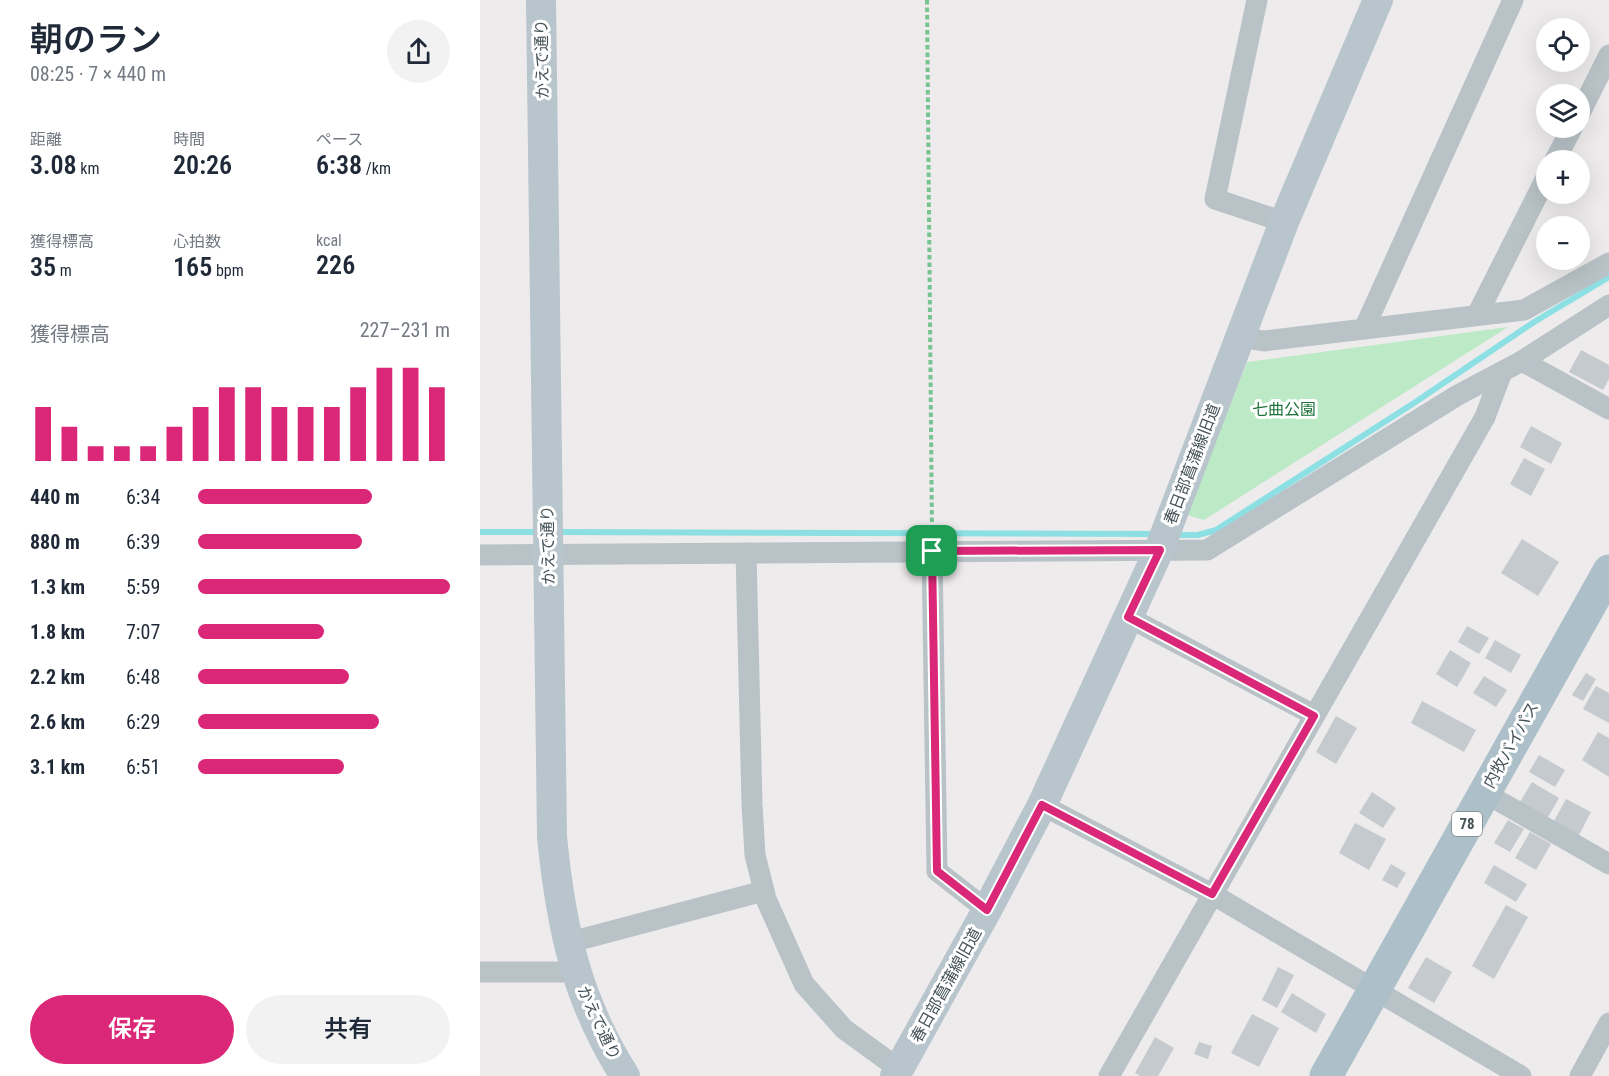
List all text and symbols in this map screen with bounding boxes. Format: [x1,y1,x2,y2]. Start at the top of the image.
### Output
map controls [1536,18,1590,270]
button: locate [1536,18,1590,72]
street label: かえで通り [532,19,552,99]
text: 朝のラン [30,20,162,59]
button: share [387,20,450,83]
text: 08:25 · 7 × 440 m [30,62,166,86]
button: layers [1536,84,1590,138]
text: 距離 [30,130,62,149]
text: 時間 [173,130,205,149]
text: ペース [316,130,363,149]
text: 3.08 [30,150,77,180]
text: 20:26 [173,150,232,180]
text: 6:38 [316,150,362,180]
button: + [1536,150,1590,204]
text: km [77,159,100,178]
text: /km [362,159,391,178]
button: − [1536,216,1590,270]
text: kcal [316,231,342,250]
text: 獲得標高 [30,232,94,251]
text: 心拍数 [173,232,221,251]
text: 226 [316,250,355,280]
text: 35 [30,252,56,282]
text: 165 [173,252,212,282]
text: m [56,261,72,280]
text: bpm [212,261,244,280]
text: 227–231 m [360,318,450,342]
text: 獲得標高 [30,322,110,346]
park label: 七曲公園 [1252,400,1316,419]
street label: 春日部菖蒲線旧道 [1160,401,1224,527]
text: 440 m [30,485,80,509]
text: 6:34 [126,485,160,509]
street label: かえで通り [538,505,558,585]
pin [906,525,957,576]
text: 880 m [30,530,80,554]
text: 6:39 [126,530,160,554]
icon: arrive [915,534,948,567]
text: 1.3 km [30,575,85,599]
text: 5:59 [126,575,160,599]
text: 1.8 km [30,620,85,644]
text: 7:07 [126,620,160,644]
text: 2.2 km [30,665,85,689]
text: 6:48 [126,665,160,689]
street label: 内牧バイパス [1479,699,1543,791]
text: 2.6 km [30,710,85,734]
text: 6:29 [126,710,160,734]
text: 3.1 km [30,755,85,779]
text: 6:51 [126,755,160,779]
road number: 78 [1452,812,1482,836]
street label: 春日部菖蒲線旧道 [907,924,985,1046]
street label: かえで通り [574,983,624,1063]
button: 保存 [30,995,234,1064]
button: 共有 [246,995,450,1064]

